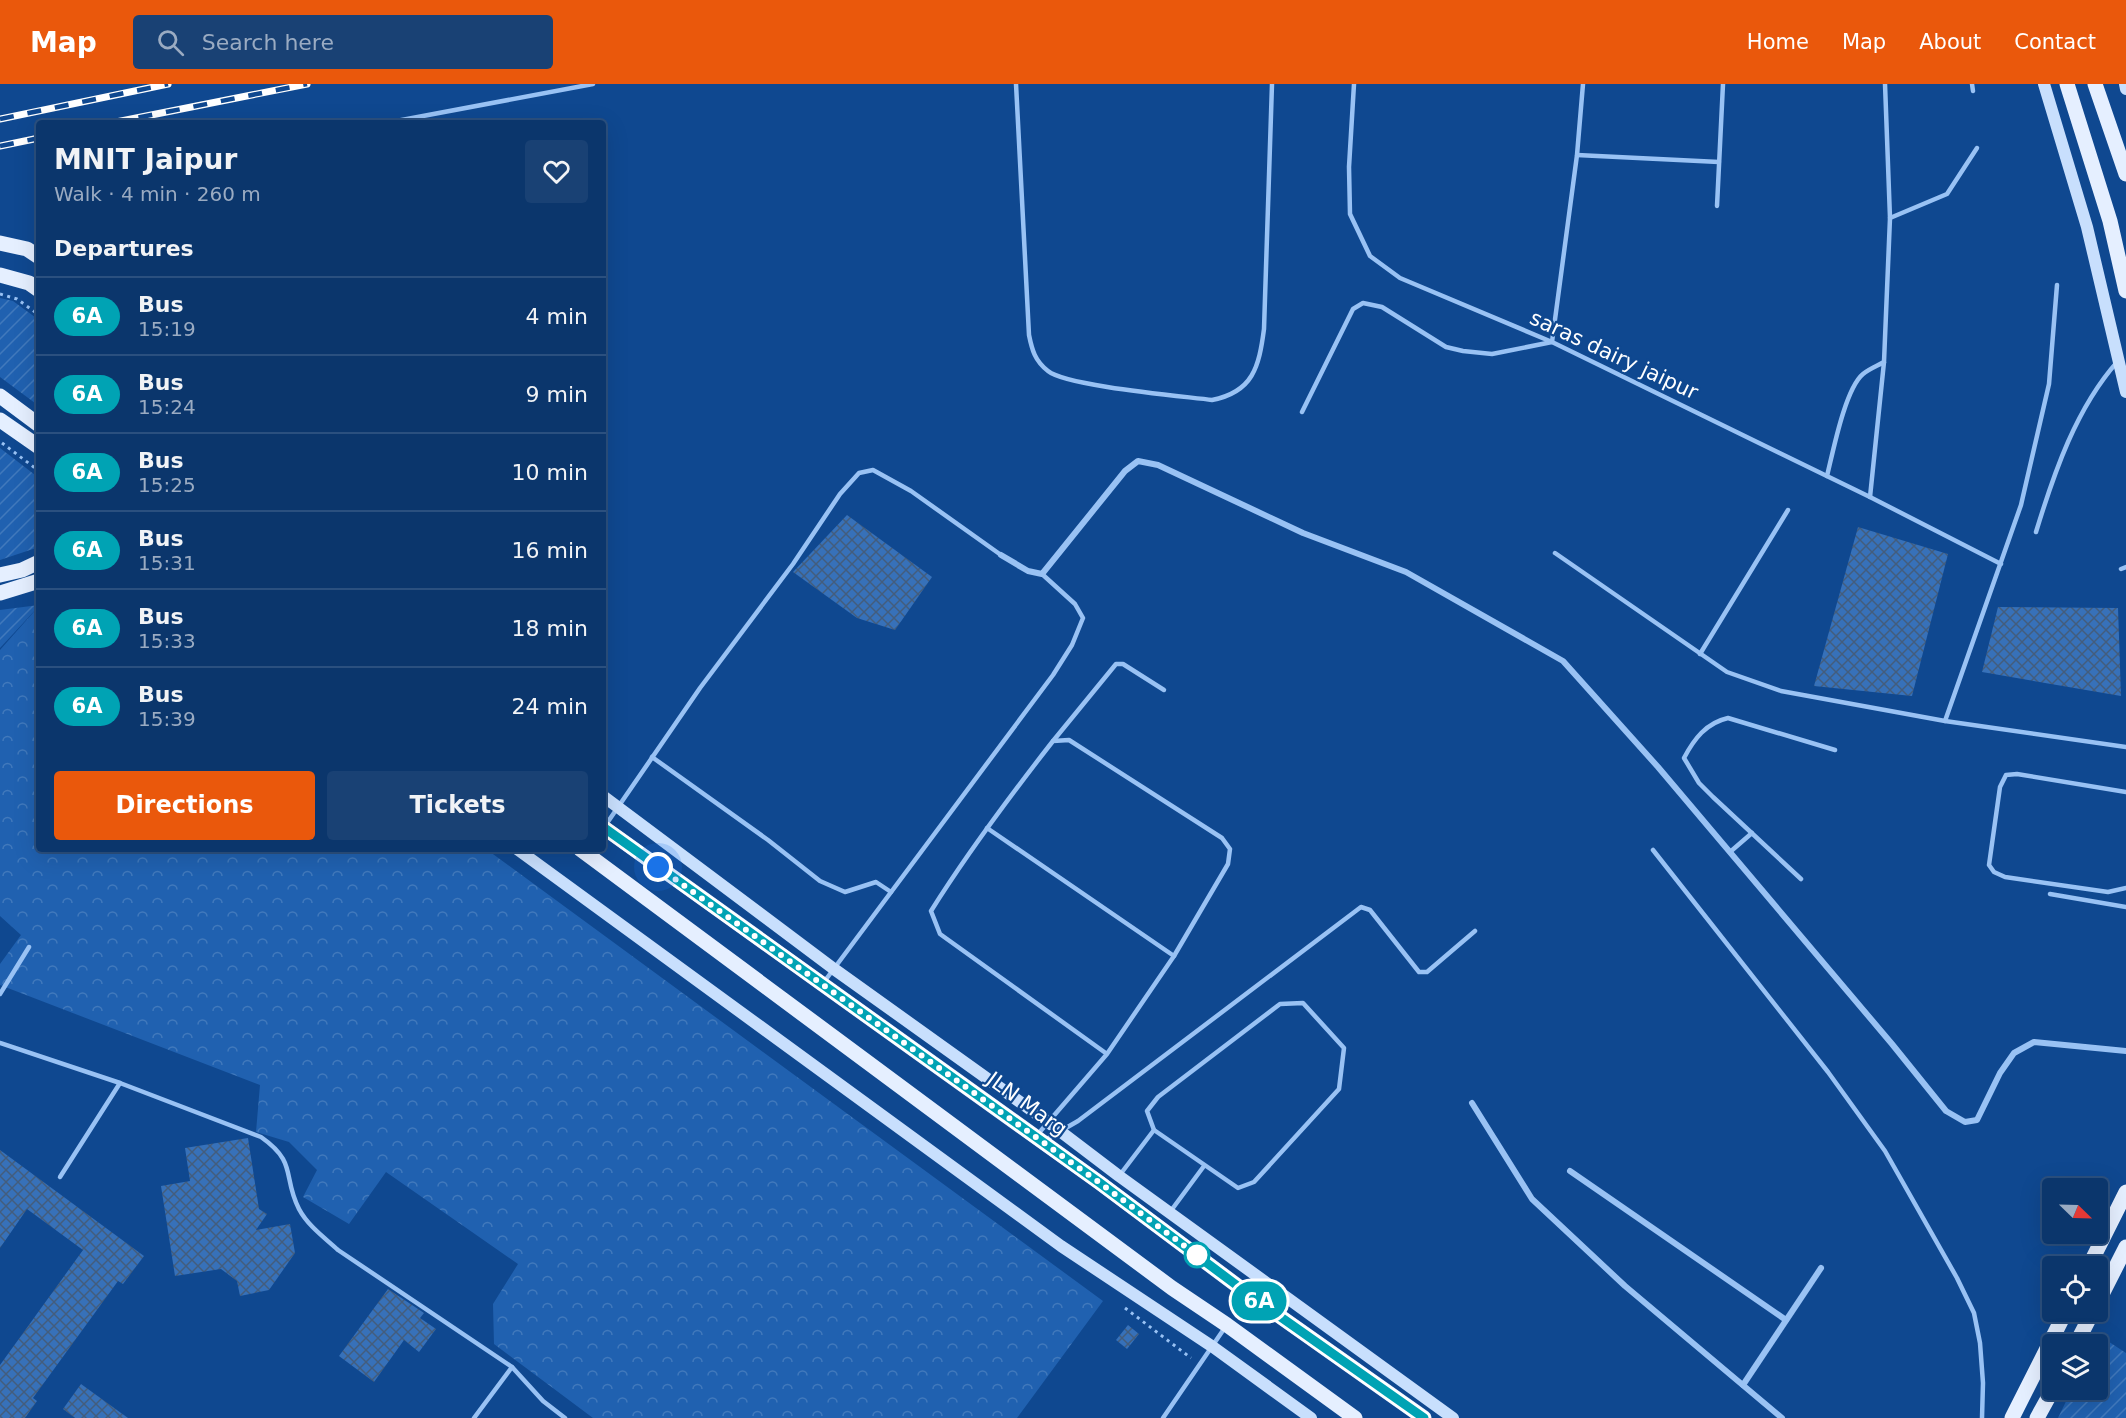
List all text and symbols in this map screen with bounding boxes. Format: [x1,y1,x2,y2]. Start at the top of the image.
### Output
search box [133,15,553,69]
text: Map [30,26,97,59]
icon: search [154,26,187,59]
text: Search here [202,30,334,55]
text: Home [1747,30,1809,54]
text: Map [1842,30,1886,54]
text: About [1919,30,1981,54]
text: Contact [2014,30,2096,54]
button: heart [525,140,588,203]
text: MNIT Jaipur [54,143,237,176]
text: Walk · 4 min · 260 m [54,182,261,206]
text: Departures [54,236,194,261]
text: Bus [138,292,184,317]
text: 6A [72,304,102,328]
text: 4 min [526,304,588,329]
street label: saras dairy jaipur [1526,306,1702,405]
text: 15:19 [138,317,196,341]
text: Bus [138,370,184,395]
text: 6A [72,382,102,406]
text: 9 min [526,382,588,407]
text: 15:24 [138,395,196,419]
text: Bus [138,448,184,473]
text: 6A [72,460,102,484]
text: 10 min [512,460,588,485]
text: 15:25 [138,473,196,497]
text: Bus [138,526,184,551]
text: 6A [72,538,102,562]
text: 16 min [512,538,588,563]
text: 15:31 [138,551,196,575]
text: Bus [138,604,184,629]
text: 6A [72,616,102,640]
text: 18 min [512,616,588,641]
text: 15:33 [138,629,196,653]
text: Bus [138,682,184,707]
text: 6A [72,694,102,718]
text: 24 min [512,694,588,719]
text: 15:39 [138,707,196,731]
button: Directions [54,771,315,840]
button: Tickets [327,771,588,840]
your location [643,852,673,882]
street label: JLN Marg [981,1066,1072,1141]
north arrow [2042,1178,2108,1244]
map controls [2042,1178,2108,1400]
unlabelled marker [1184,1242,1210,1268]
button: locate [2042,1256,2108,1322]
line badge: 6A [1232,1282,1286,1320]
text: 6A [1244,1289,1274,1313]
button: layers [2042,1334,2108,1400]

